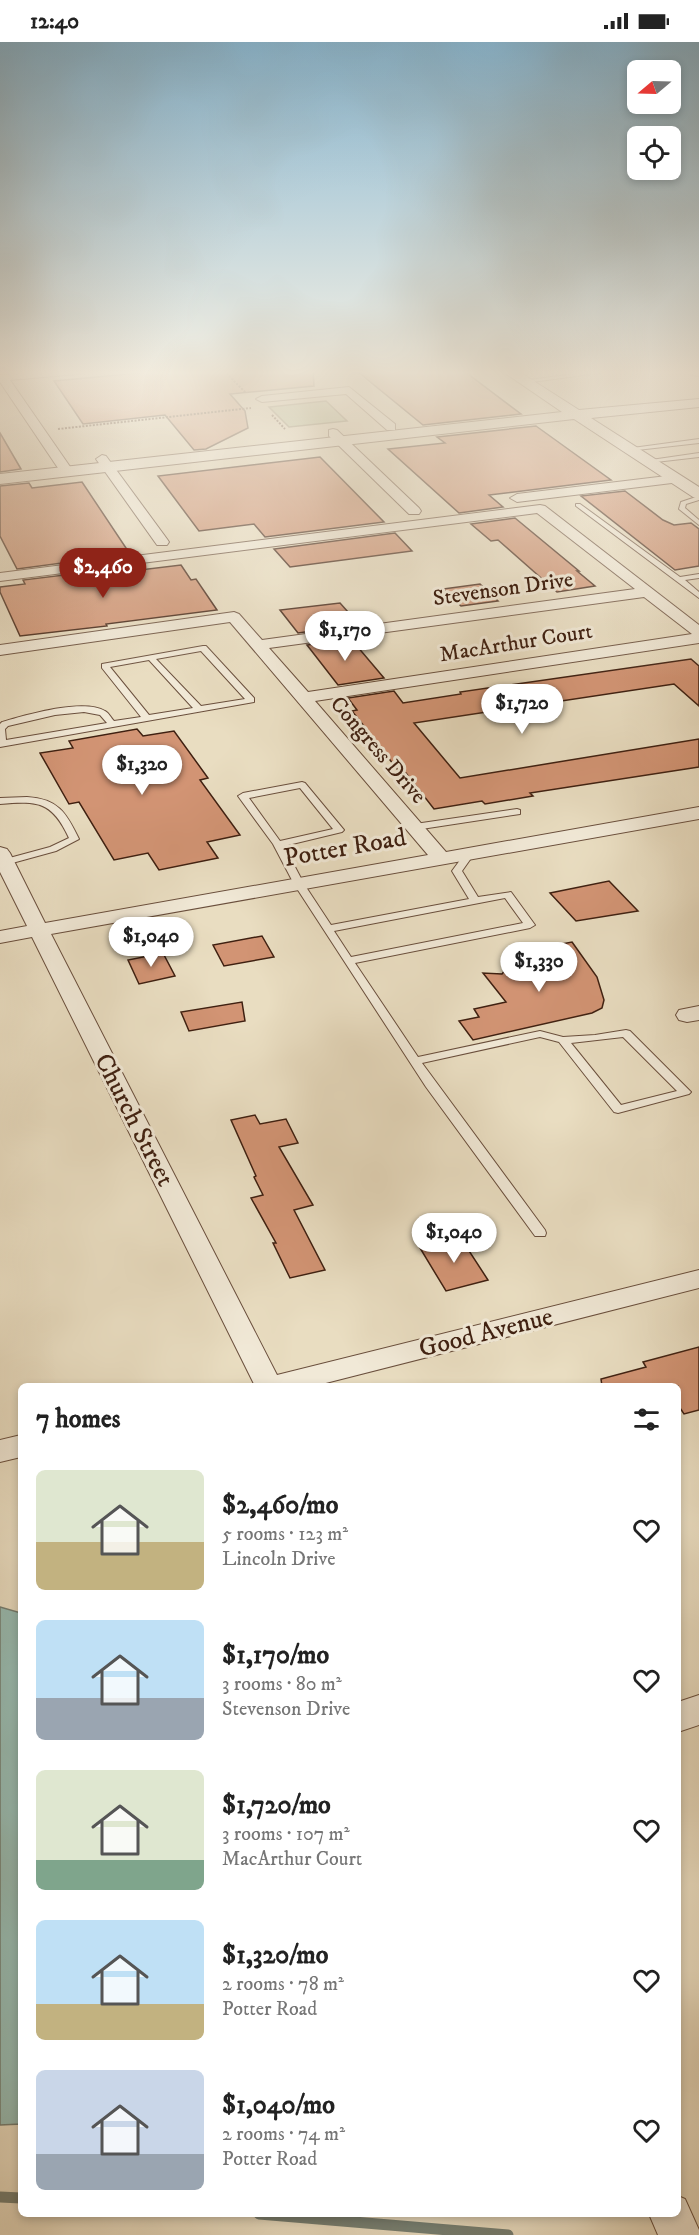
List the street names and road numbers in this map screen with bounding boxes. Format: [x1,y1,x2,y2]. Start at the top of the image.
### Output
street label: Stevenson Drive [431,566,575,612]
street label: MacArthur Court [438,618,594,668]
street label: Congress Drive [324,691,432,809]
street label: Potter Road [281,821,409,875]
street label: Church Street [86,1048,182,1192]
street label: Good Avenue [416,1300,556,1366]

